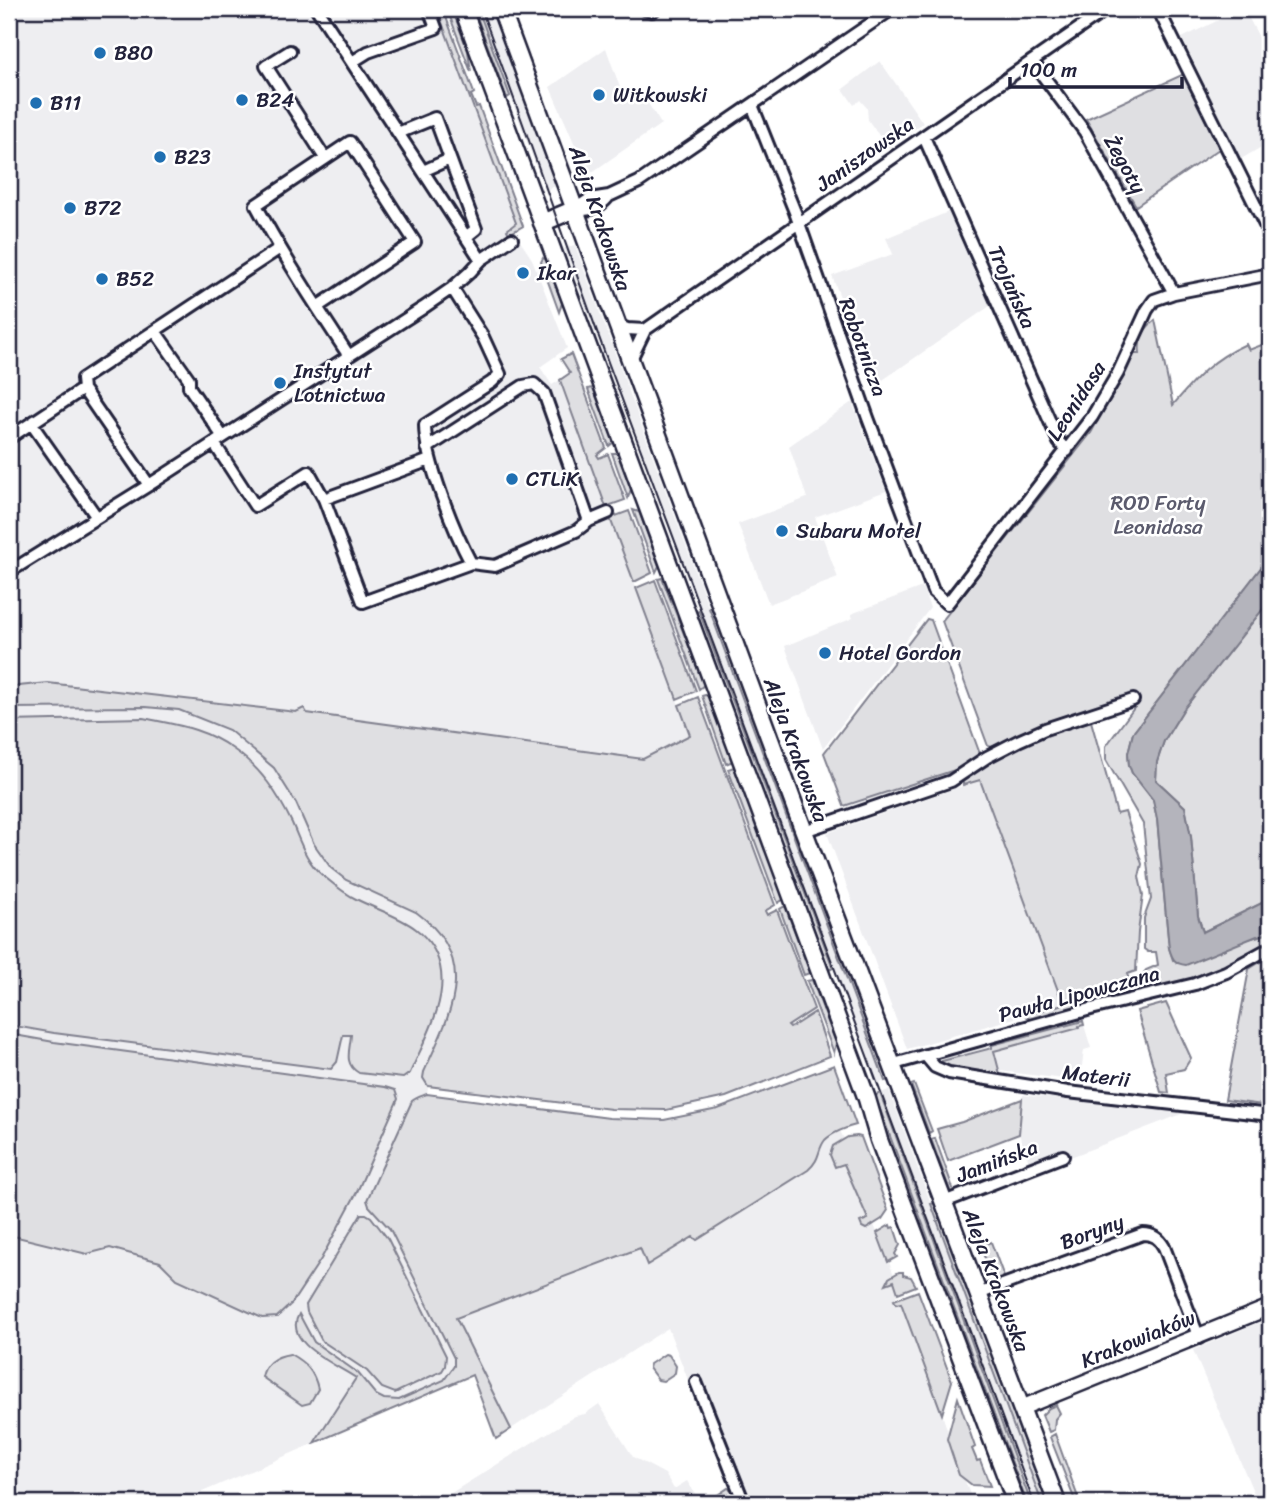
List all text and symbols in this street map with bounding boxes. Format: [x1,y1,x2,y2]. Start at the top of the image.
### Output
place label: B80 [114,34,153,72]
marker: B80 [92,45,108,61]
scale bar [1010,46,1181,90]
text: 100 m [1020,51,1077,89]
place label: Witkowski [613,76,708,114]
place label: B24 [256,81,295,119]
place label: B11 [50,84,81,122]
marker: Witkowski [591,87,607,103]
marker: B24 [234,92,250,108]
marker: B11 [28,95,44,111]
street label: Janiszowska [807,106,923,203]
street label: Żegoty [1093,127,1157,201]
place label: B23 [174,138,211,176]
street label: Aleja Krakowska [557,139,643,296]
marker: B23 [152,149,168,165]
place label: B72 [84,189,121,227]
marker: B72 [62,200,78,216]
street label: Trojańska [977,239,1047,335]
place label: Ikar [536,254,577,292]
place label: B52 [116,260,154,298]
marker: Ikar [515,265,531,281]
marker: B52 [94,271,110,287]
street label: Robotnicza [828,292,899,402]
place label: Instytut Lotnictwa [293,352,386,414]
street label: Leonidasa [1036,353,1116,449]
marker: Instytut Lotnictwa [272,375,288,391]
place label: CTLiK [526,460,580,498]
marker: CTLiK [504,471,520,487]
park label: ROD Forty Leonidasa [1110,484,1206,546]
place label: Subaru Motel [796,512,922,550]
marker: Subaru Motel [774,523,790,539]
place label: Hotel Gordon [839,634,961,672]
marker: Hotel Gordon [817,645,833,661]
street label: Aleja Krakowska [752,671,840,828]
street label: Pawła Lipowczana [994,954,1164,1034]
street label: Materii [1060,1053,1133,1099]
street label: Jamińska [950,1128,1044,1194]
street label: Aleja Krakowska [951,1201,1041,1358]
street label: Boryny [1055,1203,1129,1261]
street label: Krakowiaków [1075,1299,1202,1379]

